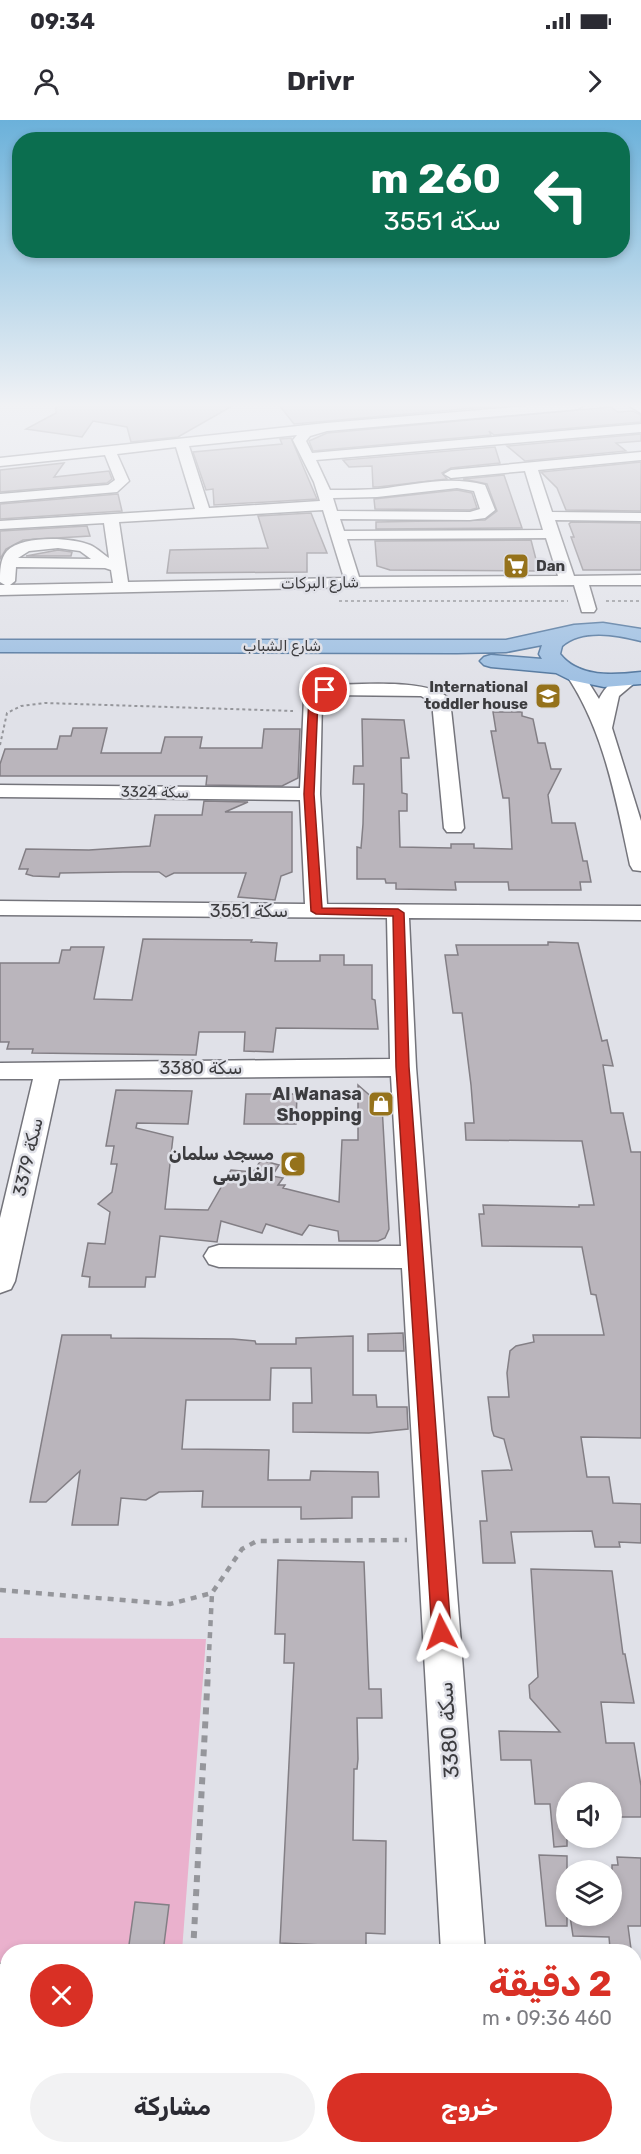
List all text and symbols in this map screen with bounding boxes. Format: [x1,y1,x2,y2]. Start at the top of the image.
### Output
text: 09:34 [30,8,95,35]
icon: person [30,65,63,98]
text: Drivr [287,65,354,97]
icon: forward [578,65,611,98]
text: 260 m [370,154,501,204]
icon: left [522,156,600,234]
text: سكة 3551 [383,205,501,237]
supermarket icon: Dan [501,551,531,581]
place label: Dan [536,557,565,575]
street label: شارع البركات [281,573,359,595]
street label: شارع الشباب [243,637,321,657]
pin [299,664,350,715]
icon: arrive [308,673,341,706]
place label: International toddler house [424,678,528,713]
school or university icon: International toddler house [533,681,563,711]
street label: سكة 3324 [121,782,189,802]
street label: سكة 3551 [210,900,288,922]
street label: سكة 3380 [160,1057,242,1079]
place label: Al Wanasa Shopping [272,1083,362,1126]
shop icon: Al Wanasa Shopping [366,1089,396,1119]
street label: سكة 3379 [8,1116,48,1198]
place label: مسجد سلمان الفارسى [169,1143,274,1186]
mosque icon: مسجد سلمان الفارسى [278,1149,308,1179]
position arrow [409,1600,473,1664]
street label: سكة 3380 [432,1681,464,1779]
map controls [556,1782,622,1926]
button: sound [556,1782,622,1848]
button: layers [556,1860,622,1926]
text: 2 دقيقة [488,1962,612,2005]
button: close [30,1964,93,2027]
text: 460 m · 09:36 [482,2006,612,2030]
button: مشاركة [30,2073,315,2142]
button: خروج [327,2073,612,2142]

